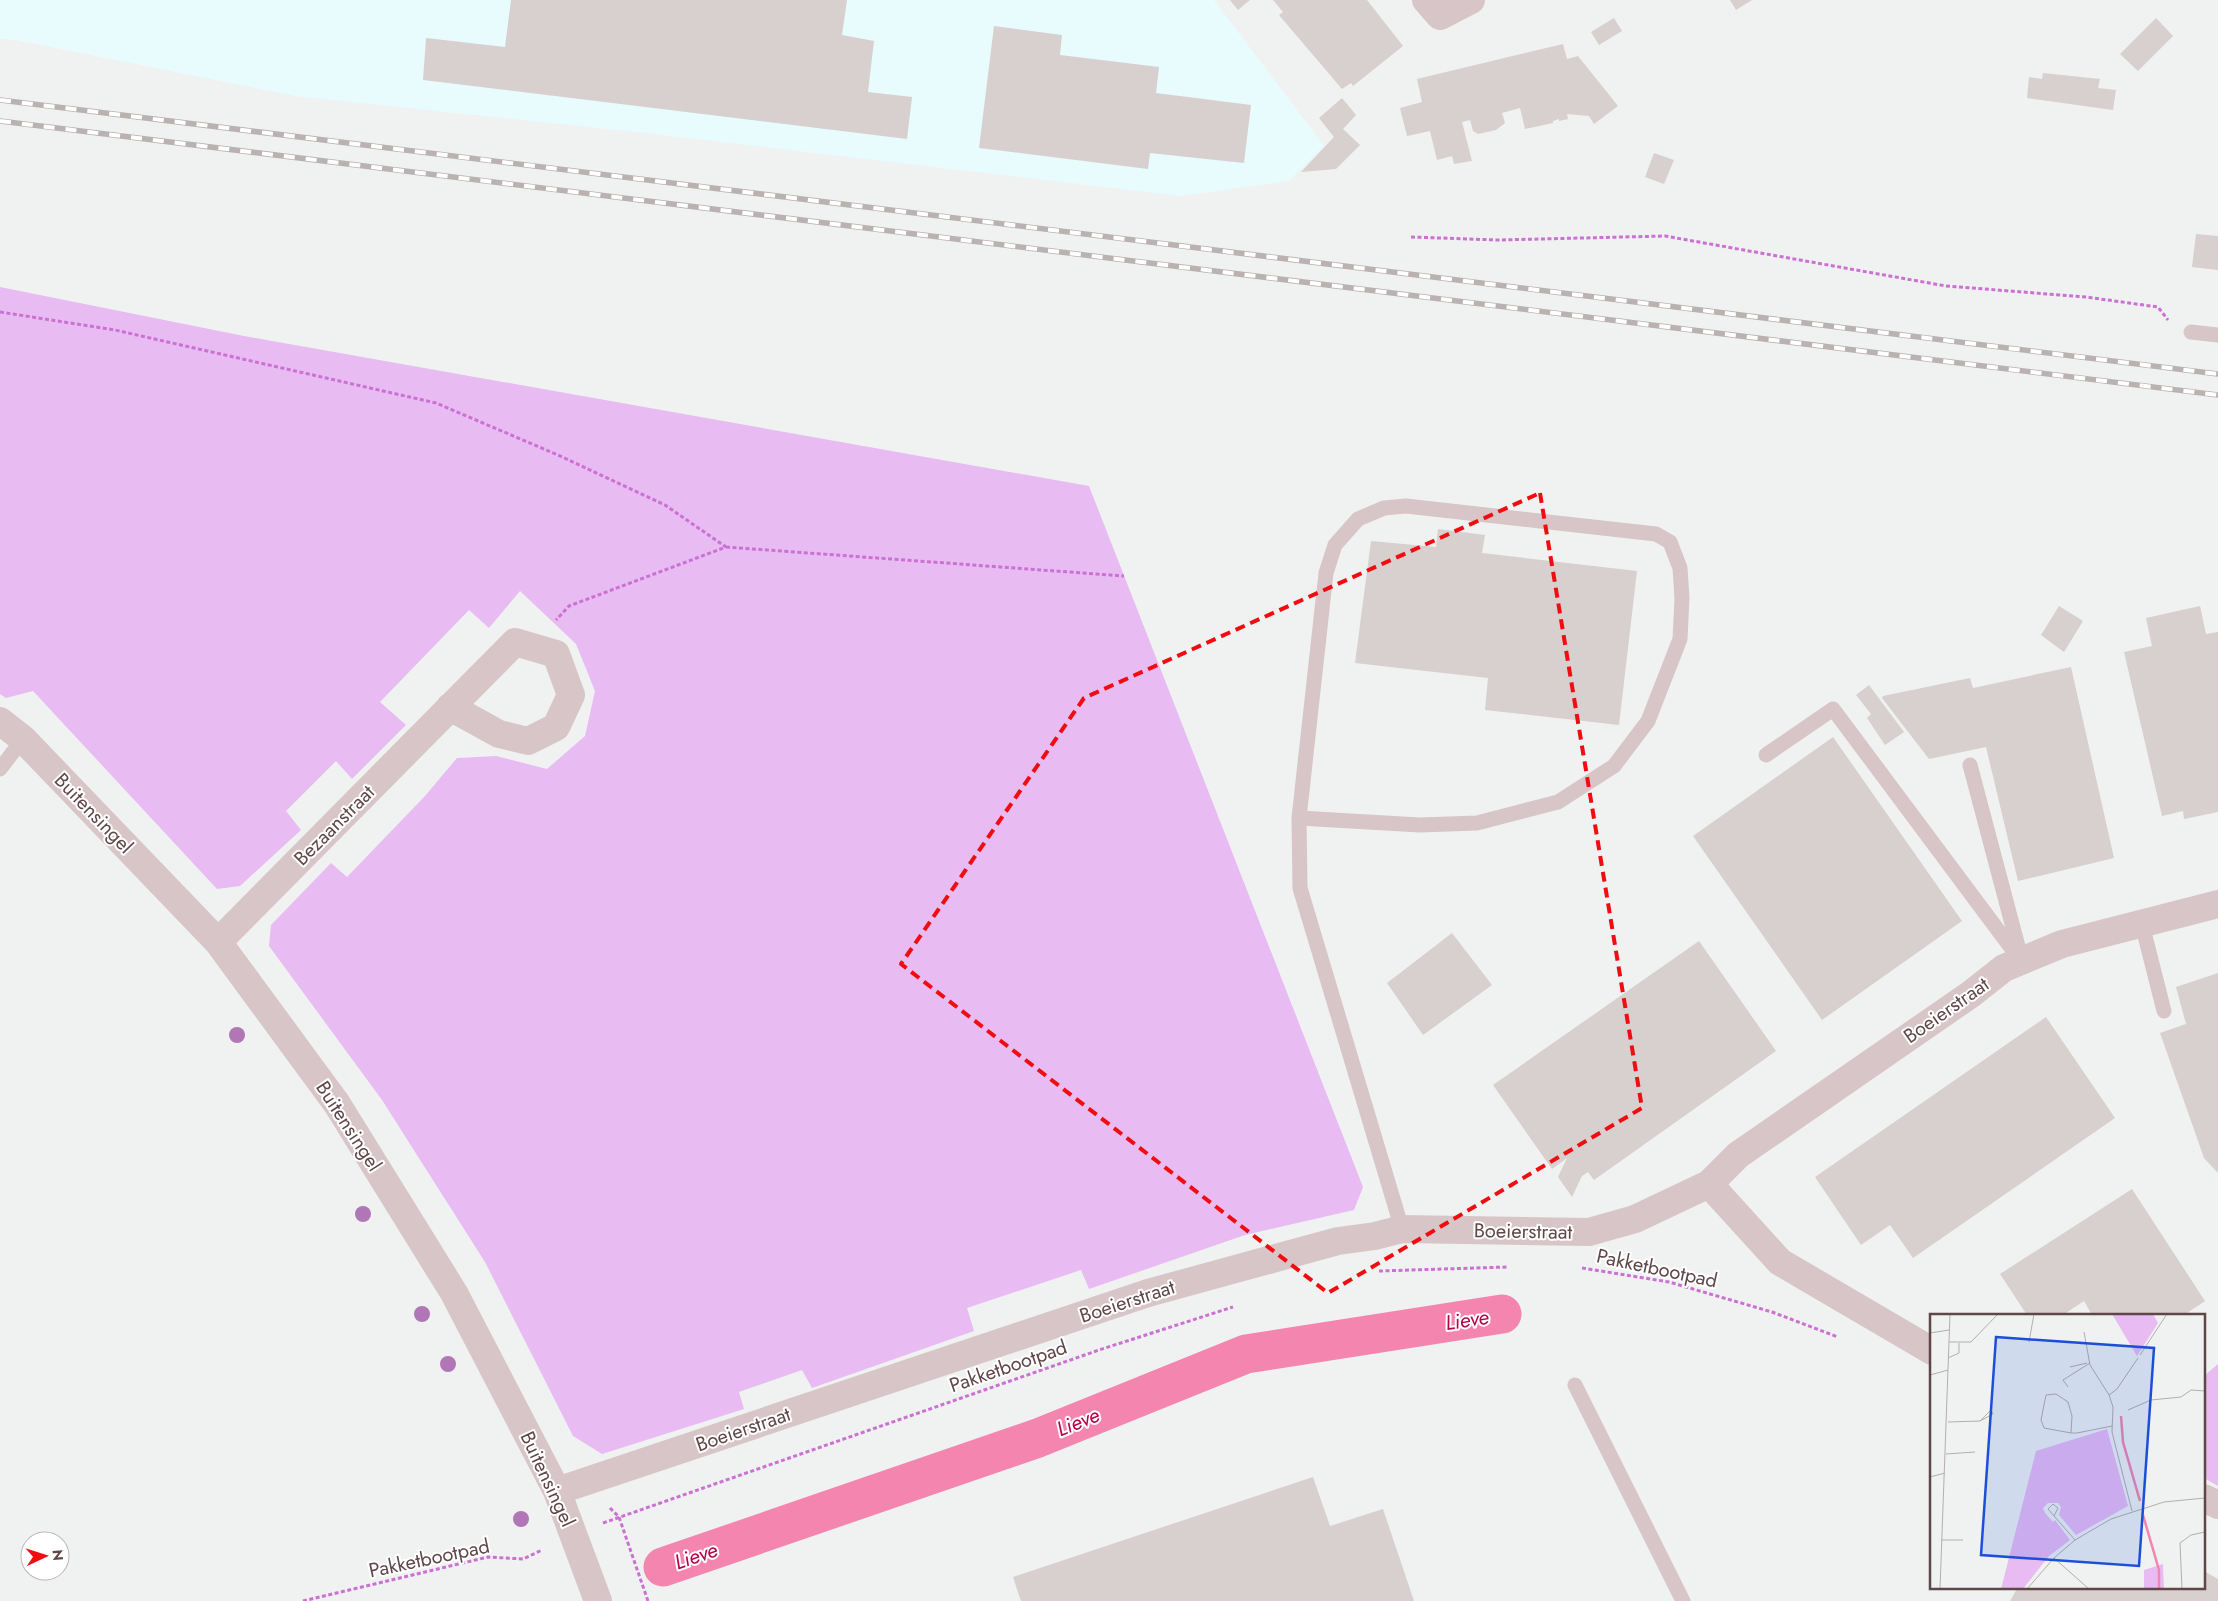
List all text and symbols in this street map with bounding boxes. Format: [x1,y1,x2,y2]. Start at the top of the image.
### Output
street label: Buitensingel [48,766,140,860]
street label: Bezaanstraat [287,778,381,872]
street label: Boeierstraat [1898,970,1995,1051]
street label: Buitensingel [308,1075,389,1177]
street label: Boeierstraat [1473,1216,1573,1247]
street label: Pakketbootpad [1594,1242,1720,1295]
street label: Boeierstraat [1076,1272,1179,1330]
water label: Lieve [1443,1302,1491,1338]
inset map [1930,1314,2206,1588]
street label: Pakketbootpad [945,1333,1071,1400]
street label: Boeierstraat [692,1400,795,1459]
water label: Lieve [1052,1400,1104,1444]
street label: Buitensingel [513,1427,582,1532]
north arrow [20,1531,70,1581]
street label: Pakketbootpad [366,1532,492,1585]
water label: Lieve [670,1535,722,1577]
text: N [48,1549,68,1561]

